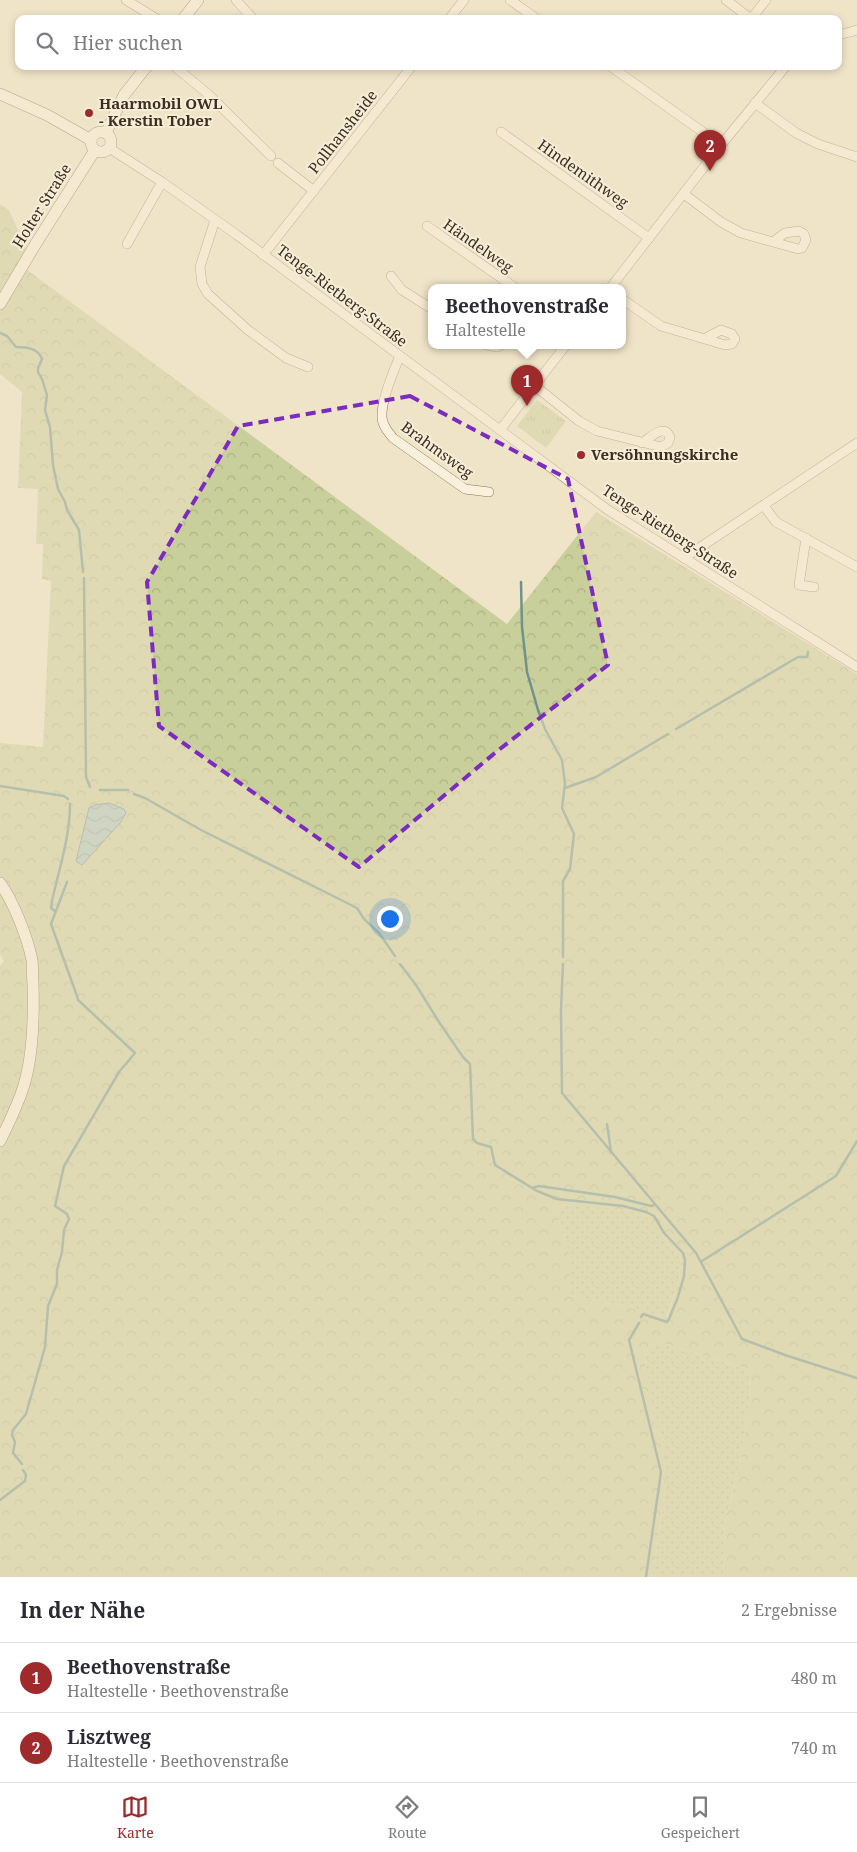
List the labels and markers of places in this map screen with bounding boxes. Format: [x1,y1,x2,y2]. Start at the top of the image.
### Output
place label: Haarmobil OWL - Kerstin Tober [99,93,223,130]
marker: Haarmobil OWL - Kerstin Tober [83,107,95,119]
pin: 2 [694,130,726,171]
pin: 1 [511,365,543,406]
place label: Versöhnungskirche [591,444,738,464]
marker: Versöhnungskirche [575,449,587,461]

